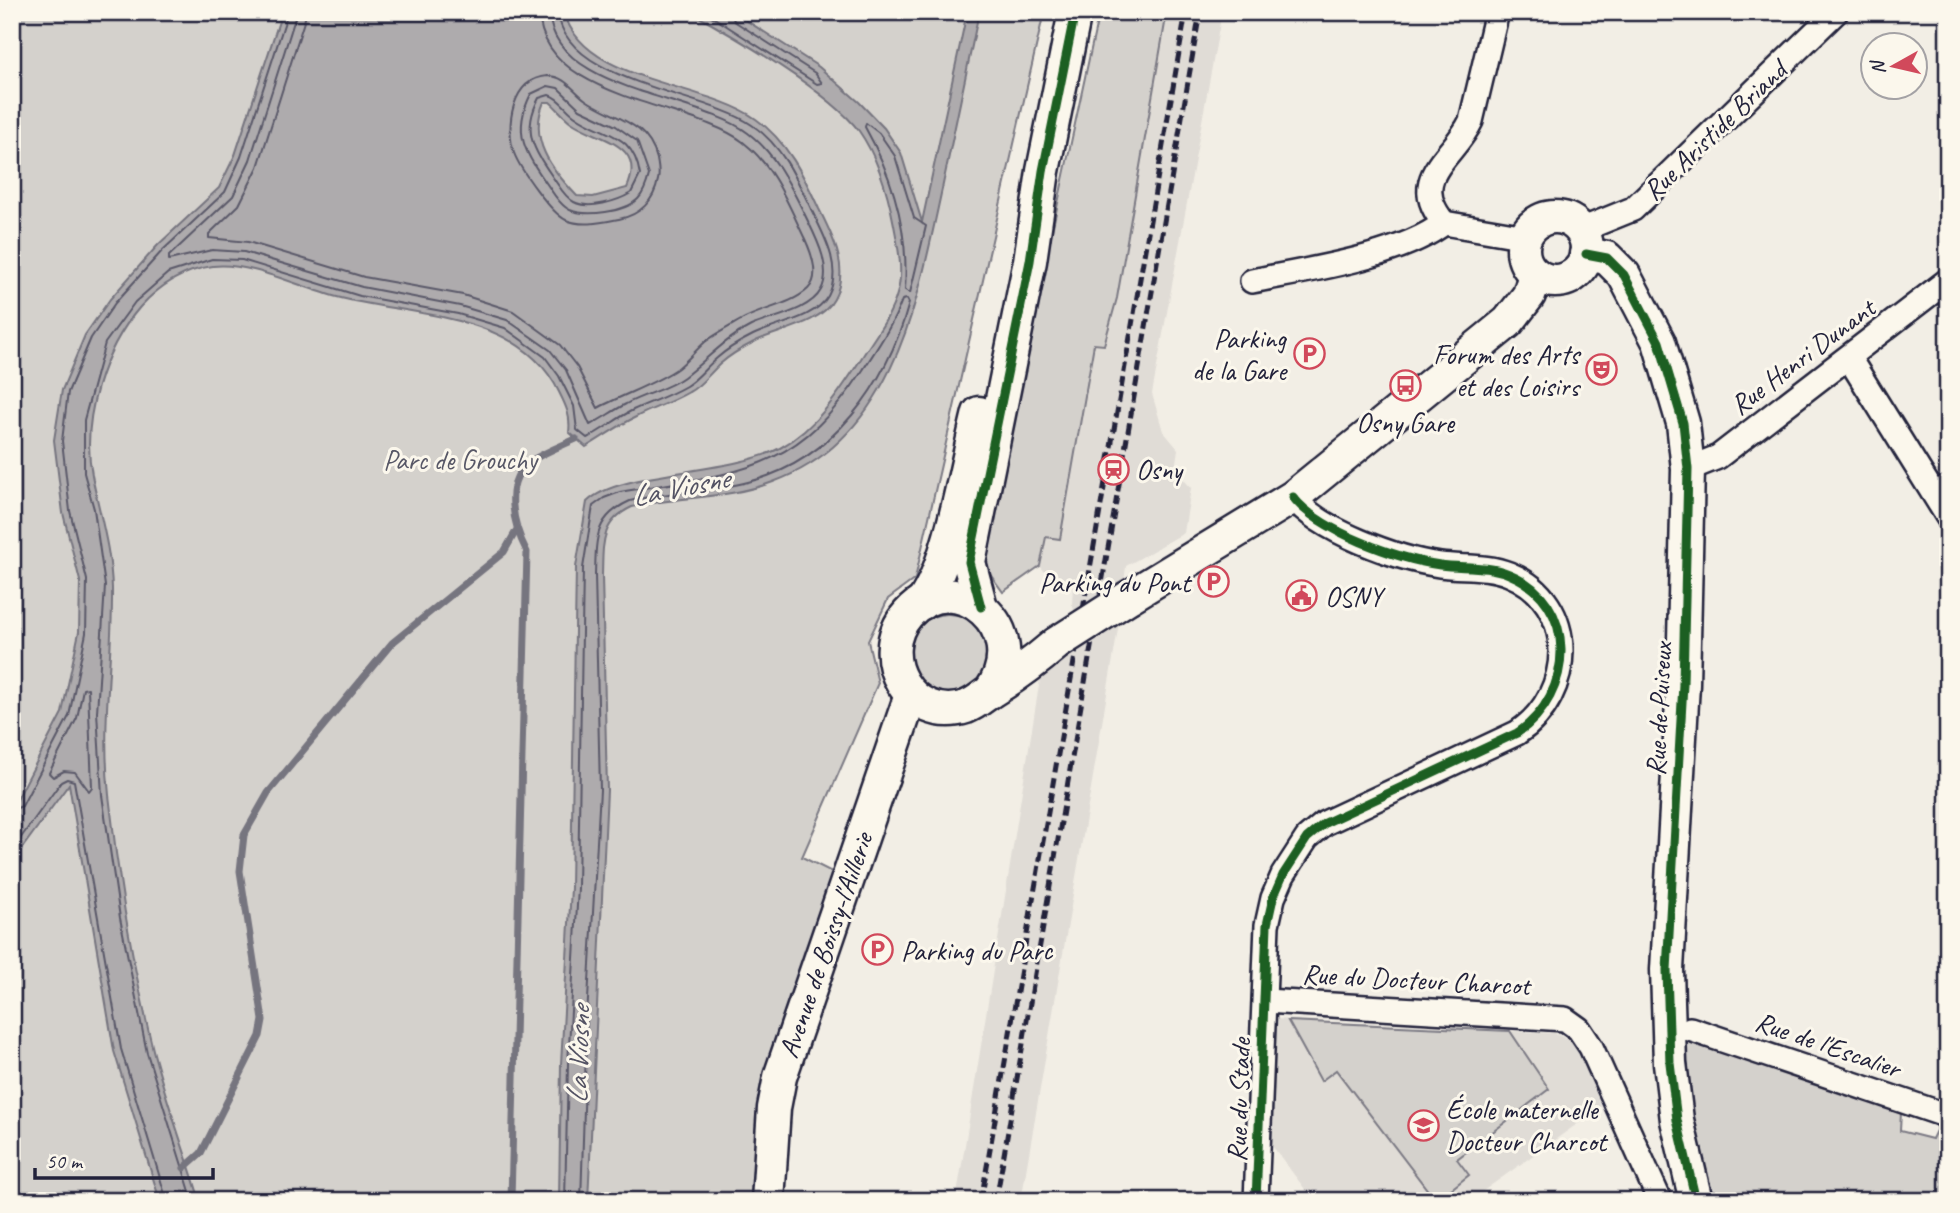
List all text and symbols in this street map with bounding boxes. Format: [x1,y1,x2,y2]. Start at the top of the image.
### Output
north arrow [1858,32,1928,102]
street label: Rue Aristide Briand [1635,50,1796,208]
text: N [1865,58,1891,76]
street label: Rue Henri Dunant [1723,289,1884,422]
place label: Parking de la Gare [1192,321,1288,388]
parking icon: Parking de la Gare [1292,337,1326,371]
place label: Forum des Arts et des Loisirs [1433,337,1581,404]
theatre icon: Forum des Arts et des Loisirs [1585,353,1619,387]
bus stop icon: Osny Gare [1388,368,1422,402]
place label: Osny Gare [1356,405,1456,440]
park label: Parc de Grouchy [383,442,539,477]
station icon: Osny [1096,452,1130,486]
place label: Osny [1136,452,1184,487]
water label: La Viosne [629,458,736,515]
place label: Parking du Pont [1039,565,1193,600]
parking icon: Parking du Pont [1196,565,1230,599]
public building icon: OSNY [1285,579,1319,613]
place label: OSNY [1325,579,1386,614]
street label: Rue de Puiseux [1638,639,1680,777]
street label: Avenue de Boissy-l'Aillerie [771,826,881,1062]
parking icon: Parking du Parc [861,933,895,967]
place label: Parking du Parc [901,933,1054,968]
street label: Rue du Docteur Charcot [1301,956,1533,1003]
water label: La Viosne [557,1001,599,1104]
street label: Rue de l'Escalier [1751,1003,1908,1087]
street label: Rue du Stade [1219,1036,1258,1162]
place label: École maternelle Docteur Charcot [1446,1092,1609,1159]
school or university icon: École maternelle Docteur Charcot [1406,1108,1440,1142]
scale bar [35,1136,214,1180]
text: 50 m [46,1148,84,1174]

